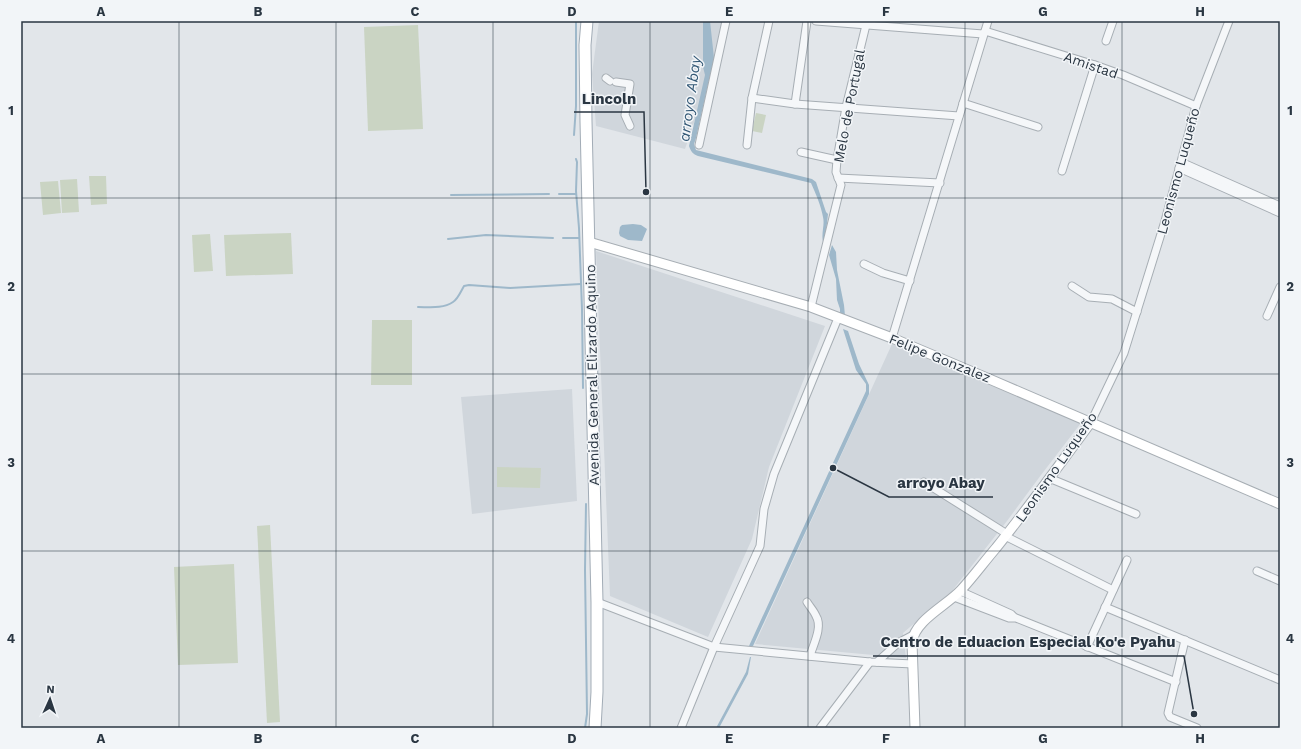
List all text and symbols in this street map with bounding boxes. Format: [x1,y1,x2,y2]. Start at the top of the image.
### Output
text: A [97,4,106,19]
text: B [254,4,263,19]
text: C [411,4,420,19]
text: D [567,4,577,19]
text: E [725,4,733,19]
text: F [882,4,890,19]
text: G [1038,4,1048,19]
text: H [1195,4,1205,19]
street label: Melo de Portugal [830,47,868,164]
street label: Amistad [1062,48,1120,82]
water label: arroyo Abay [675,54,705,143]
callout: Lincoln [574,85,644,112]
text: Lincoln [582,90,636,108]
text: 1 [8,103,14,118]
text: 1 [1287,103,1293,118]
street label: Leonismo Luqueño [1153,106,1203,236]
street label: Avenida General Elizardo Aquino [582,264,602,486]
text: 2 [7,279,15,294]
text: 2 [1286,279,1294,294]
street label: Felipe Gonzalez [887,330,993,386]
street label: Leonismo Luqueño [1012,409,1100,525]
text: 3 [7,455,15,470]
text: 3 [1286,455,1294,470]
callout: arroyo Abay [889,470,993,497]
text: arroyo Abay [897,474,985,492]
callout: Centro de Eduacion Especial Ko'e Pyahu [873,629,1184,656]
text: 4 [7,631,16,646]
text: 4 [1286,631,1295,646]
text: Centro de Eduacion Especial Ko'e Pyahu [880,633,1176,651]
north arrow [30,679,70,719]
text: N [46,683,55,696]
text: A [97,731,106,746]
text: B [254,731,263,746]
text: C [411,731,420,746]
text: D [567,731,577,746]
text: E [725,731,733,746]
text: F [882,731,890,746]
text: G [1038,731,1048,746]
text: H [1195,731,1205,746]

